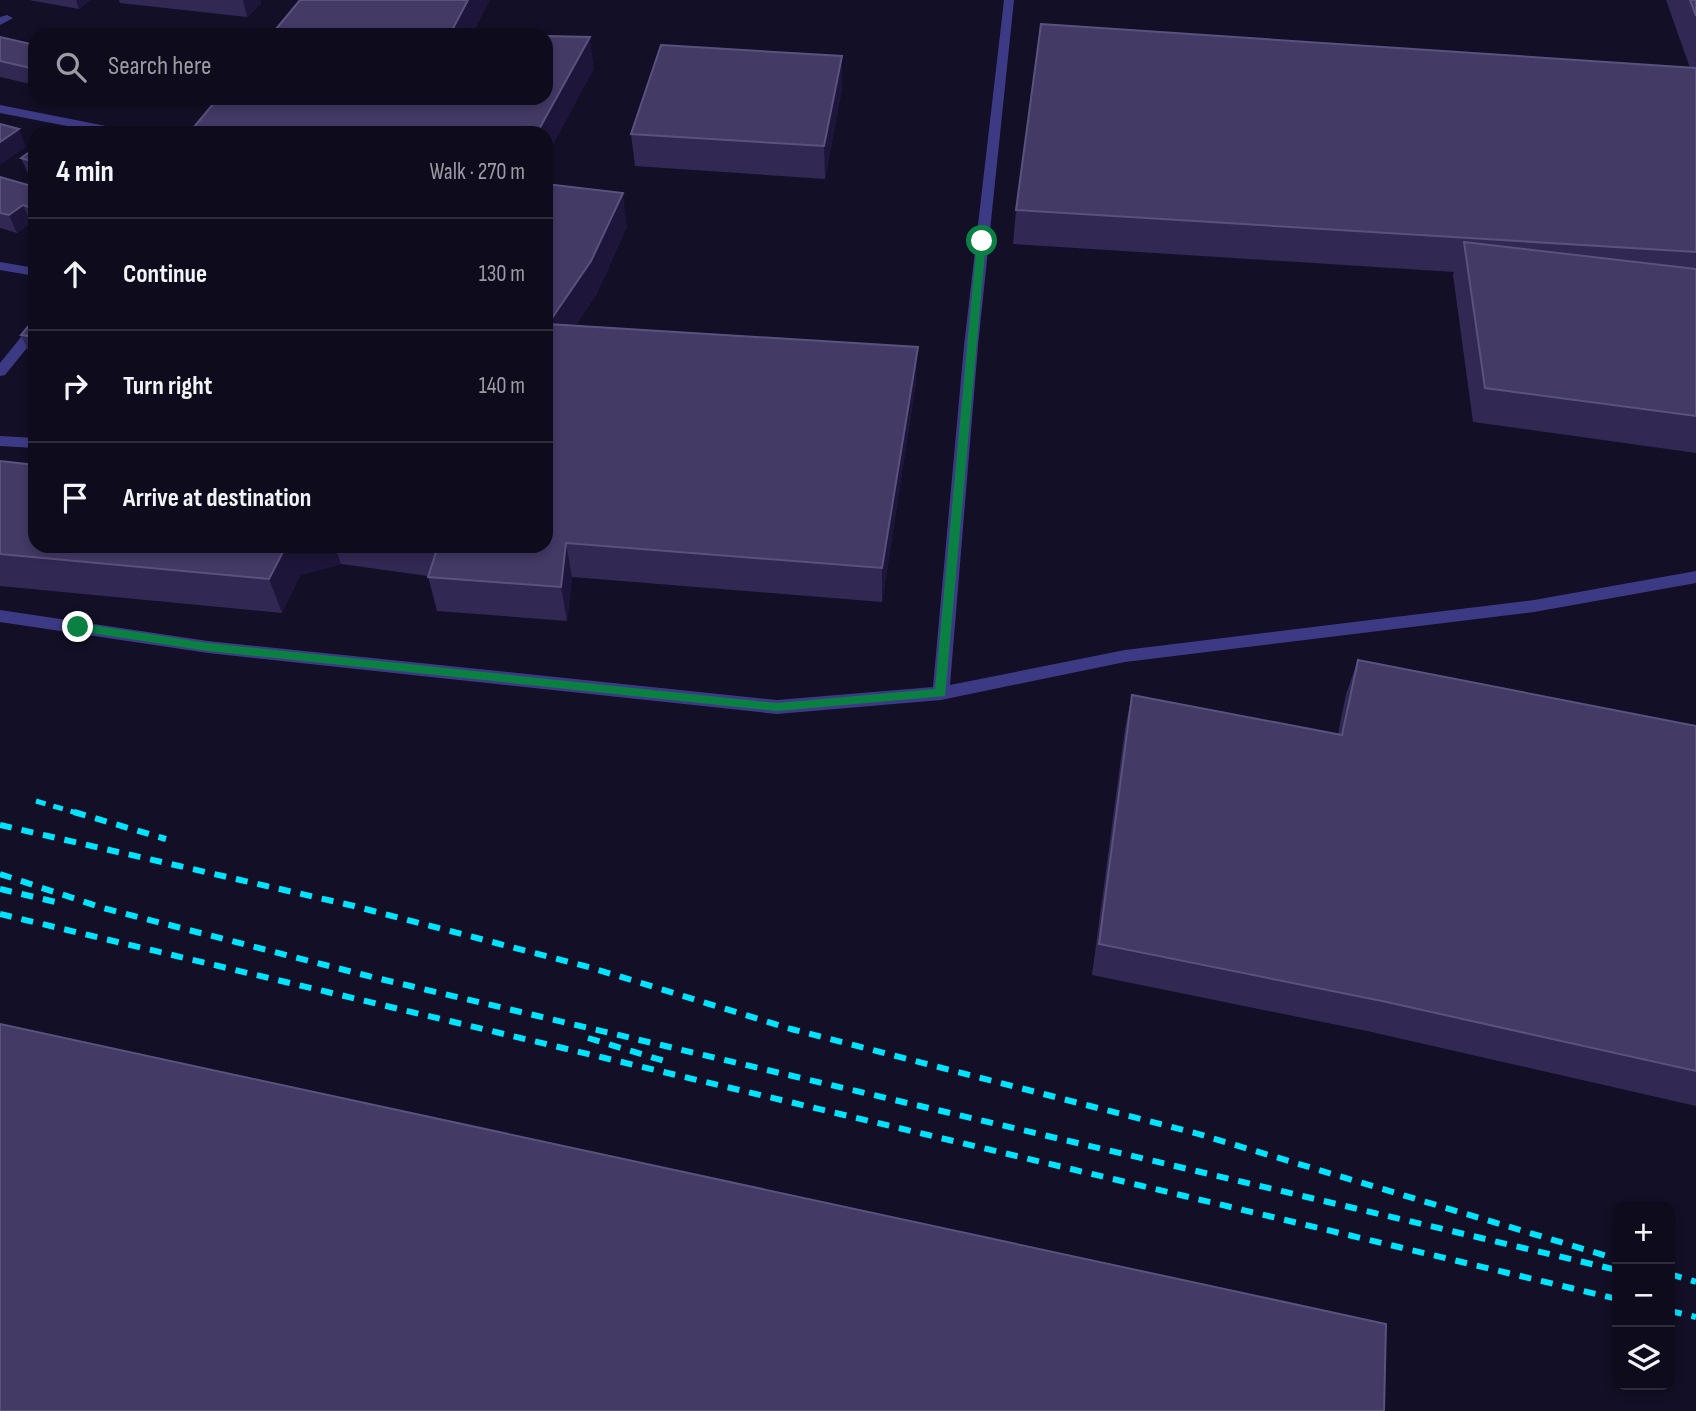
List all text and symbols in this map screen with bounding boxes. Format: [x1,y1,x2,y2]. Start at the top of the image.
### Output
search box [28,28,553,105]
icon: search [52,48,90,86]
text: Search here [108,51,211,82]
text: 4 min [56,154,114,190]
text: Walk · 270 m [430,158,525,186]
route start [966,225,997,256]
icon: ahead [56,255,94,293]
text: Continue [123,259,207,290]
text: 130 m [479,260,525,288]
icon: right [56,367,94,405]
text: Turn right [123,371,212,402]
text: 140 m [479,372,525,400]
icon: arrive [56,479,94,517]
text: Arrive at destination [123,483,311,514]
route end [62,611,93,642]
map controls [1612,1201,1675,1390]
button: + [1612,1201,1675,1264]
button: − [1612,1264,1675,1327]
button: layers [1612,1327,1675,1390]

